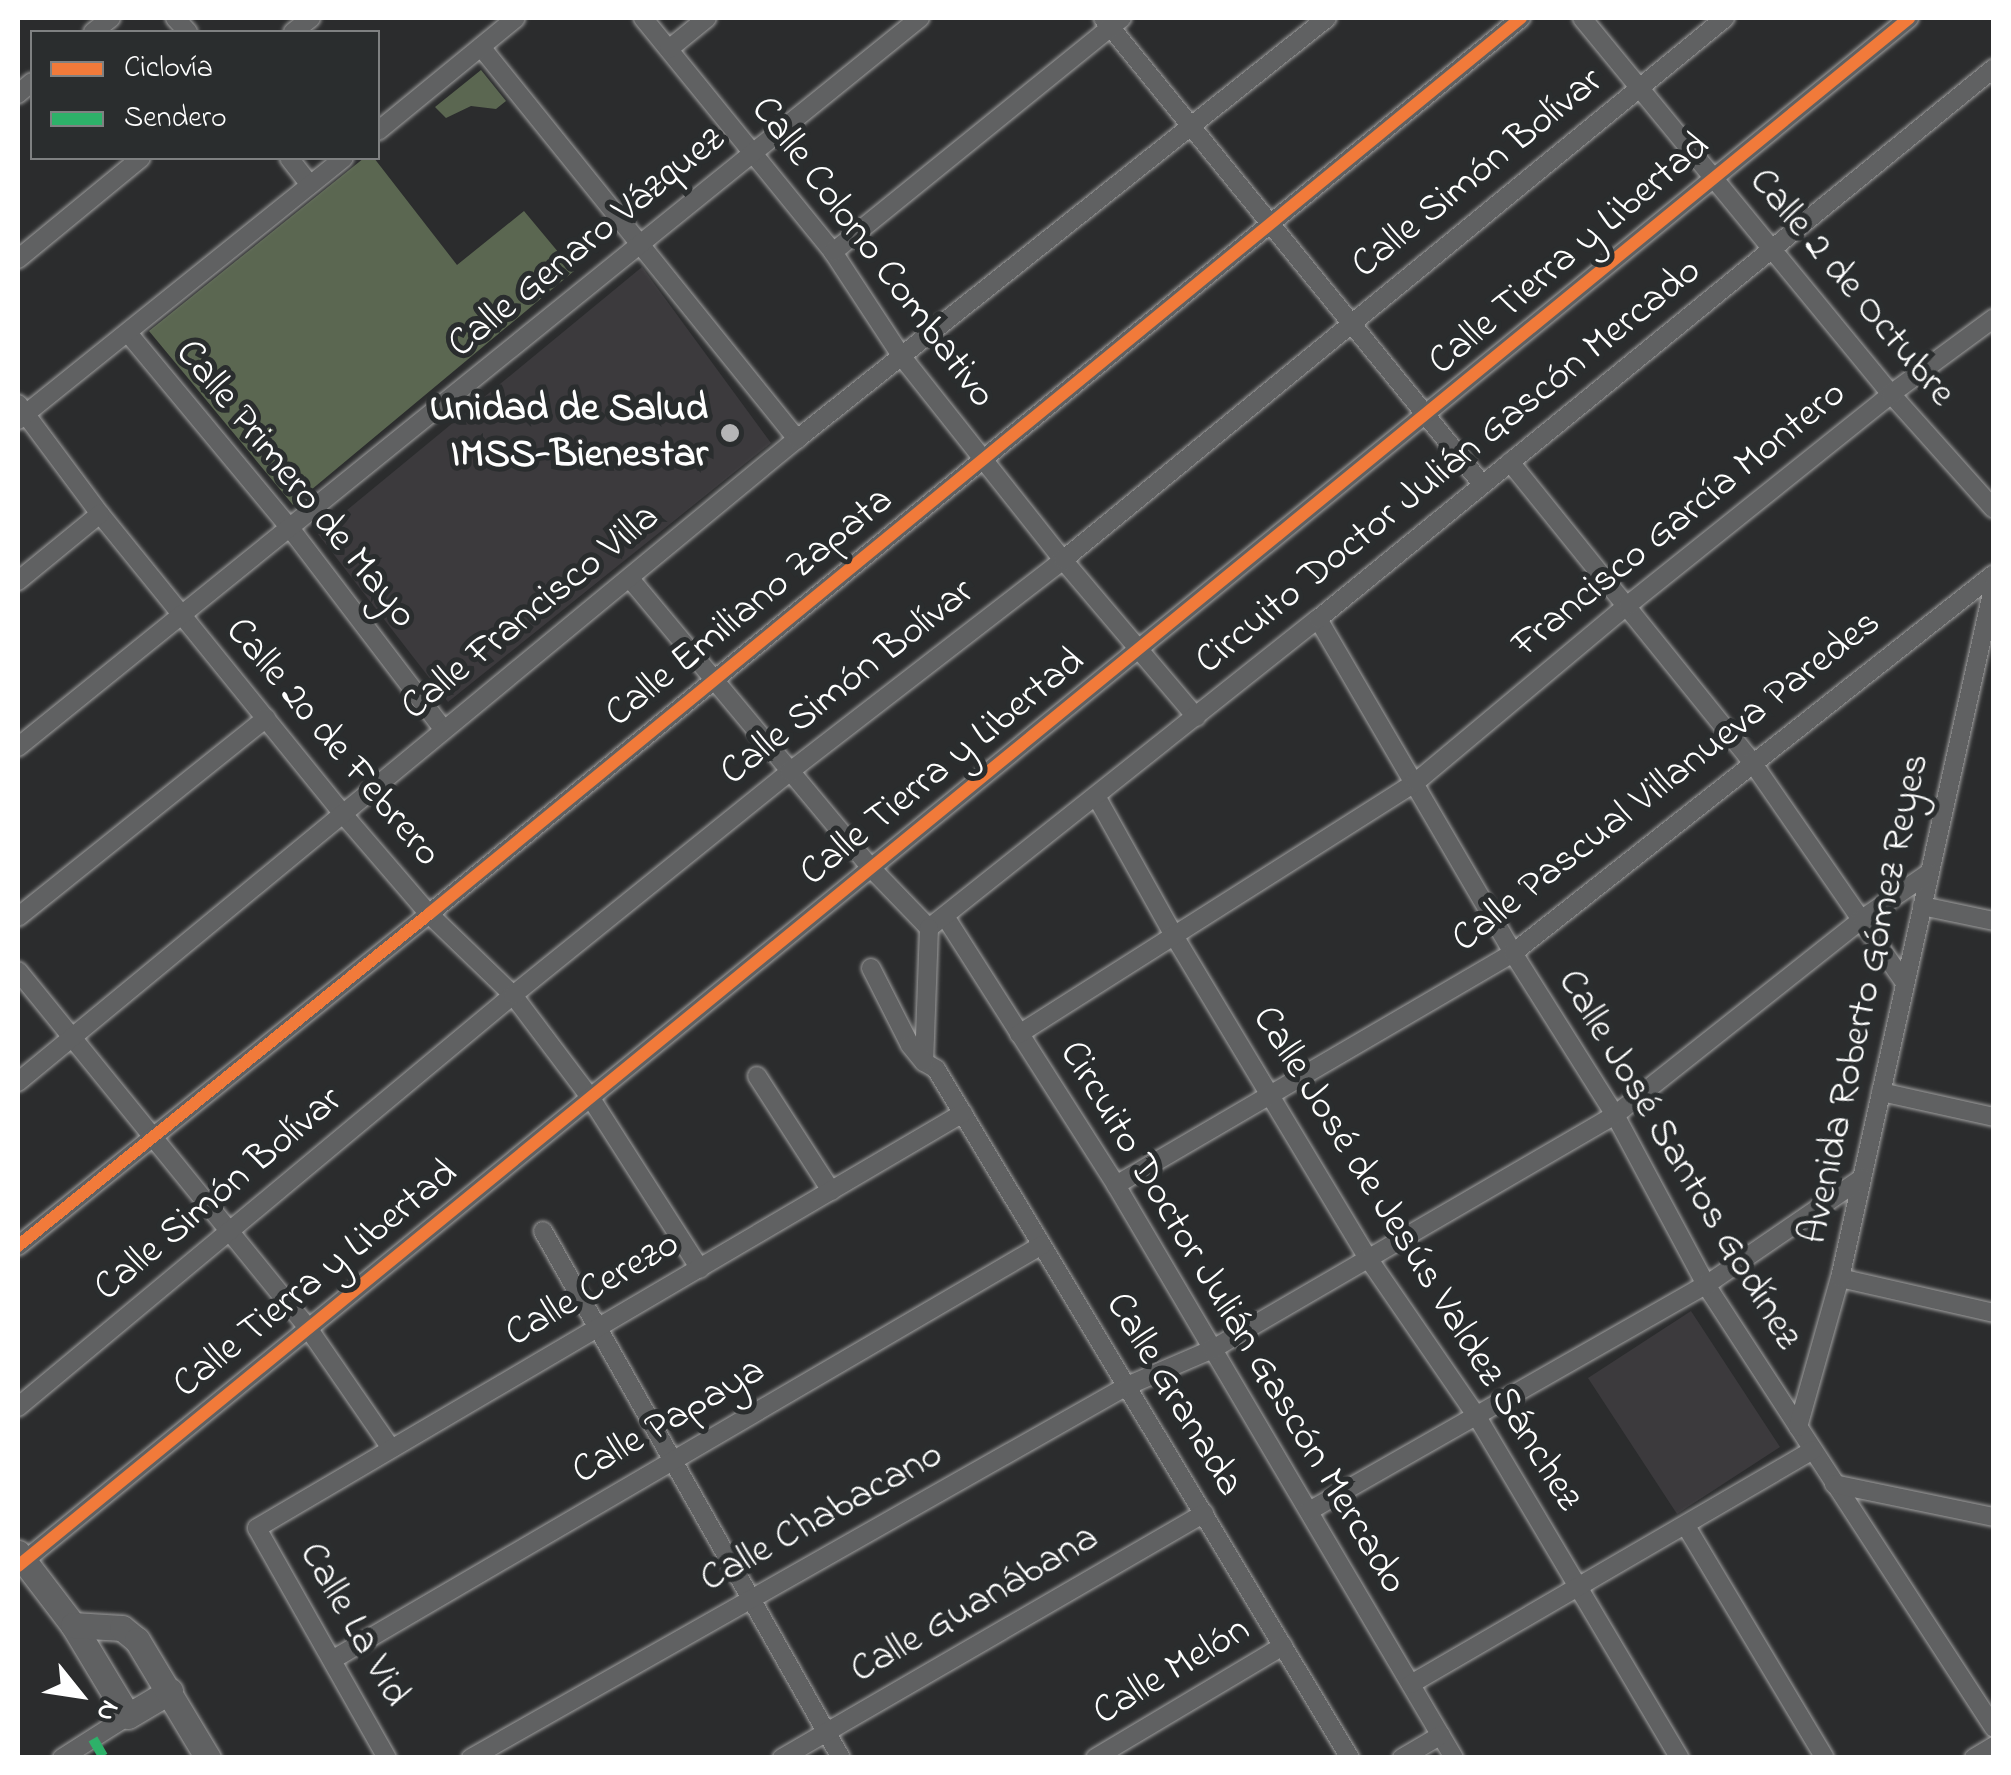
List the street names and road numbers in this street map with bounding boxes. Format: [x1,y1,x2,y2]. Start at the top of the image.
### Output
street label: Calle Simón Bolívar [1343,58,1613,290]
street label: Calle Colono Combativo [739,88,1005,418]
street label: Calle Genaro Vázquez [439,117,735,369]
street label: Calle Tierra y Libertad [1420,123,1720,387]
street label: Calle 2 de Octubre [1737,159,1965,417]
street label: Circuito Doctor Julián Gascón Mercado [1186,248,1712,686]
street label: Calle Primero de Mayo [164,331,426,639]
street label: Francisco García Montero [1504,371,1856,669]
street label: Calle Emiliano Zapata [597,477,903,739]
street label: Calle Francisco Villa [392,494,670,732]
street label: Calle Simón Bolívar [711,569,985,797]
street label: Calle Pascual Villanueva Paredes [1443,600,1891,964]
street label: Calle 20 de Febrero [214,608,450,878]
street label: Calle Tierra y Libertad [791,638,1095,898]
street label: Avenida Roberto Gómez Reyes [1791,750,1941,1248]
street label: Calle José Santos Godínez [1545,961,1811,1359]
street label: Calle José de Jesús Valdez Sánchez [1240,998,1592,1520]
street label: Circuito Doctor Julián Gascón Mercado [1047,1033,1417,1603]
street label: Calle Simón Bolívar [85,1077,353,1313]
street label: Calle Tierra y Libertad [164,1150,468,1410]
street label: Calle Cerezo [498,1221,688,1359]
street label: Calle Granada [1093,1284,1253,1506]
street label: Calle Papaya [564,1348,774,1496]
street label: Calle Chabacano [692,1432,952,1604]
street label: Calle Guanábana [842,1515,1108,1695]
street label: Calle La Vid [287,1534,419,1716]
street label: Calle Melón [1085,1607,1259,1737]

